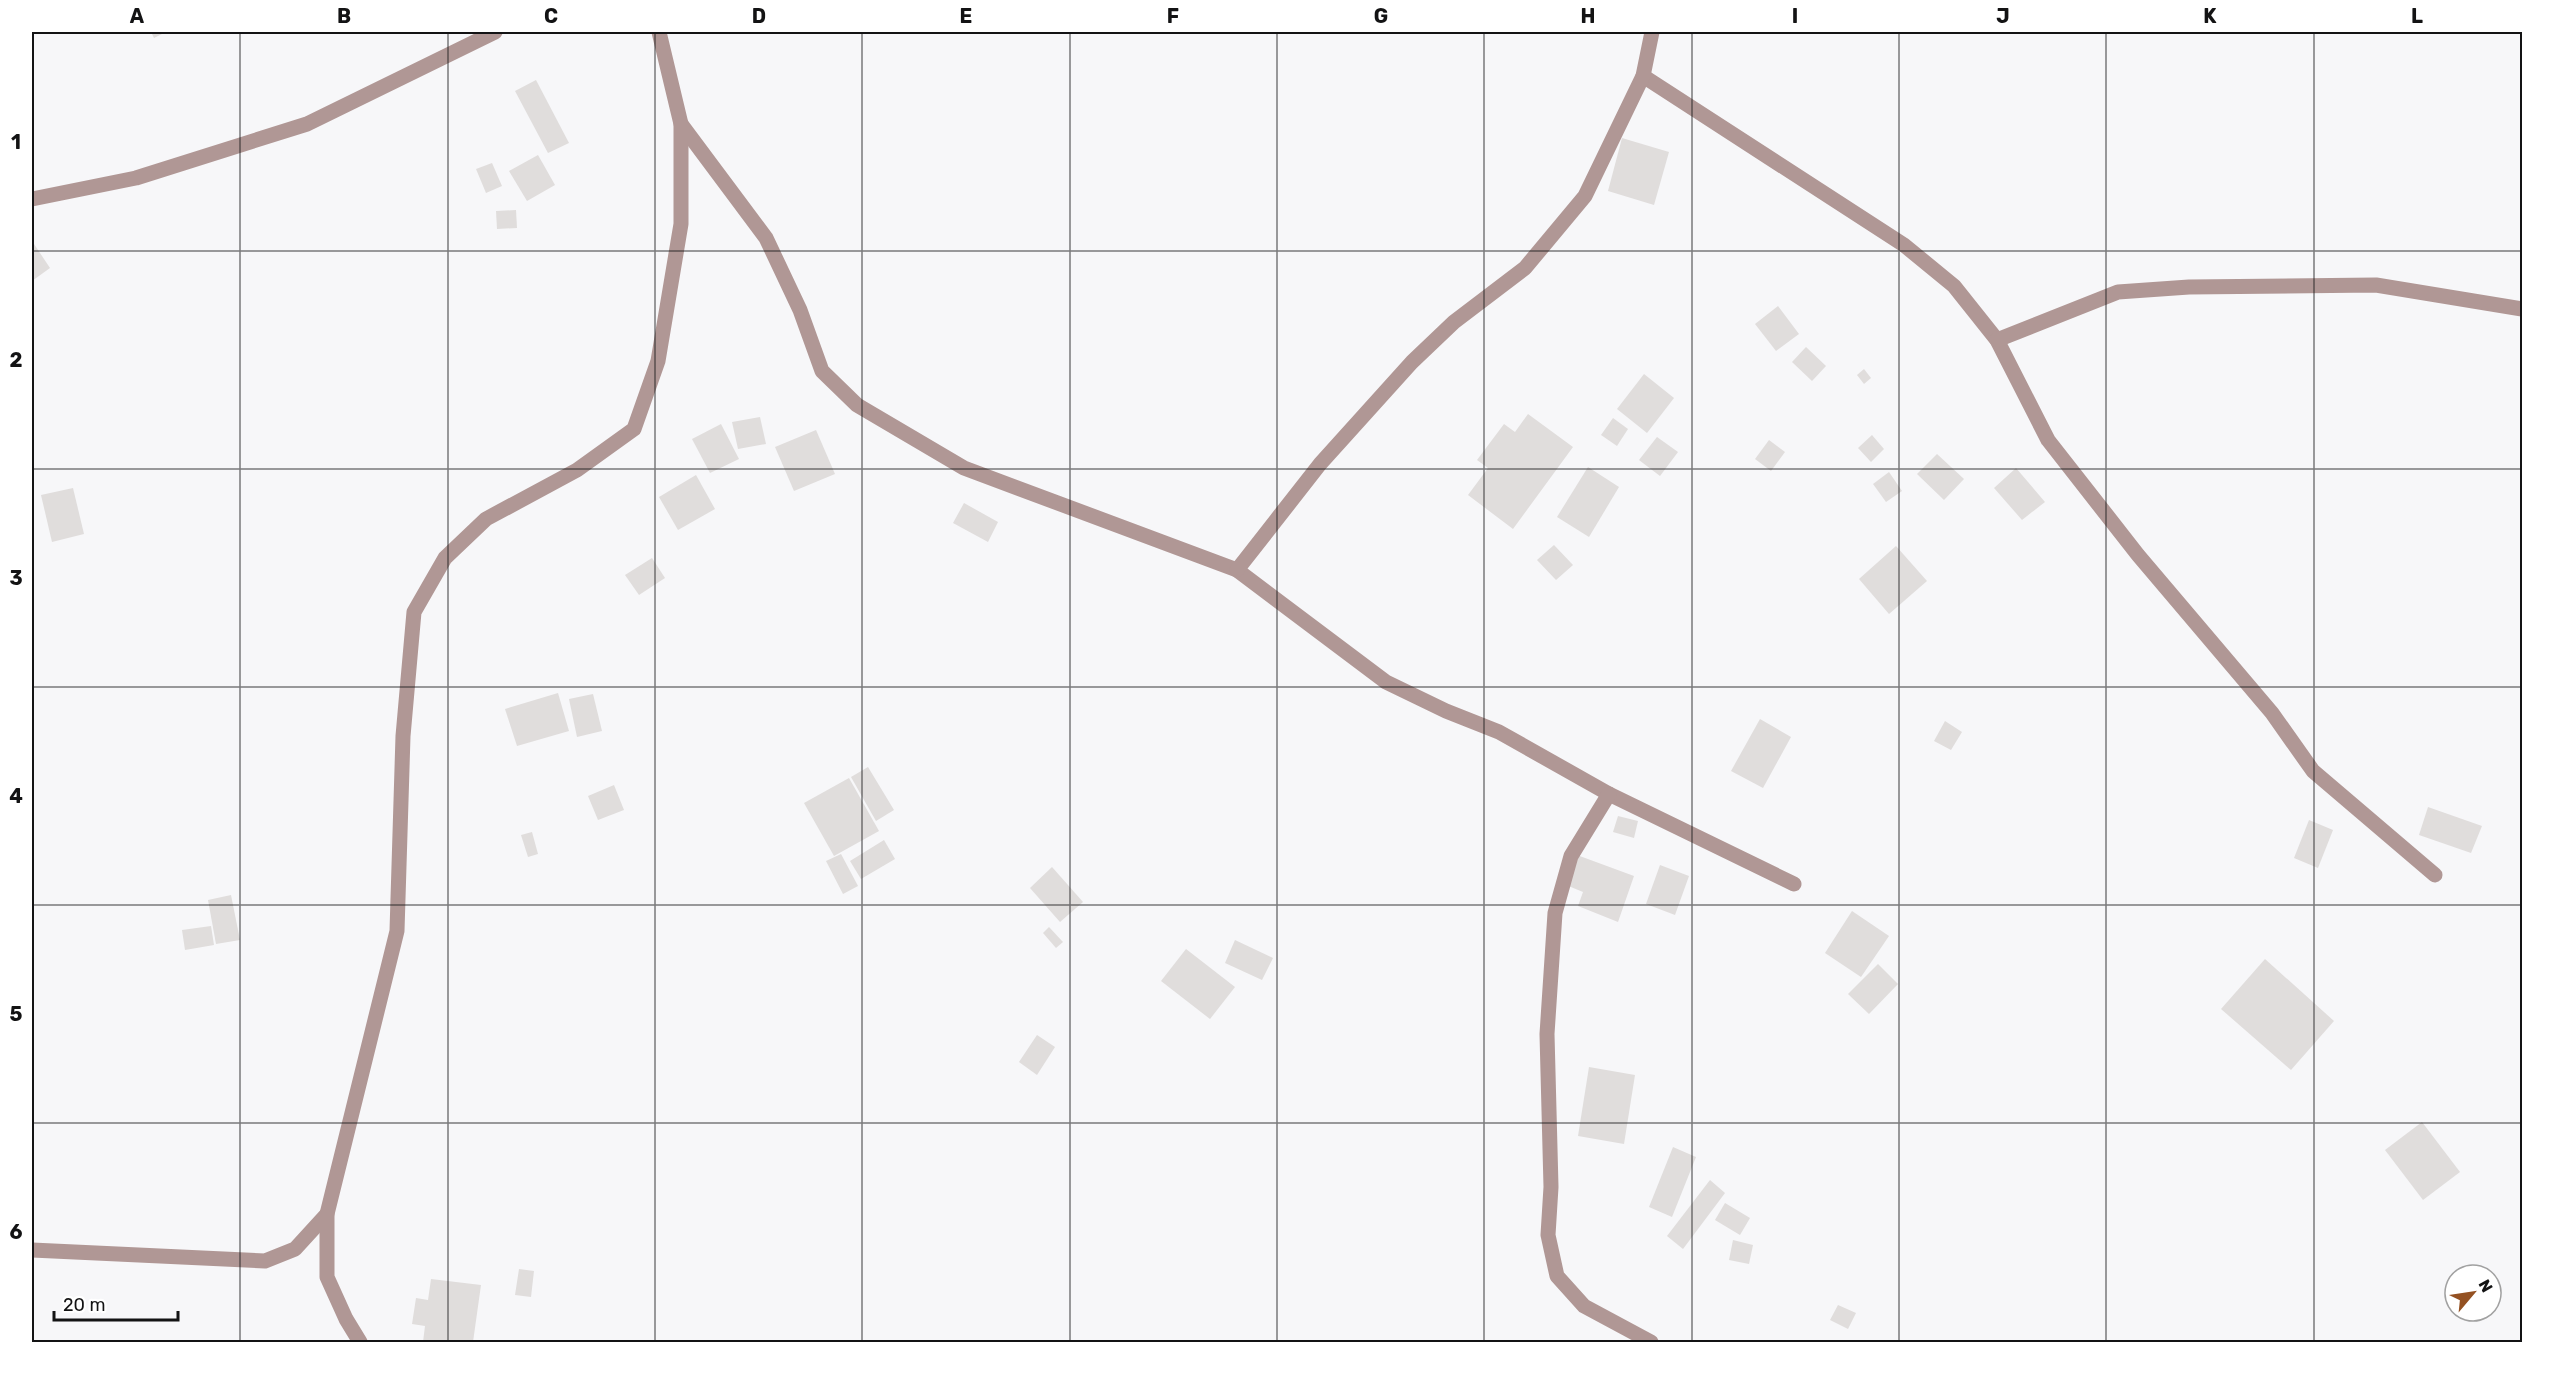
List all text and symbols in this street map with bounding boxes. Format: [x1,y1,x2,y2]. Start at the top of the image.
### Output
text: A [130,4,145,28]
text: B [337,4,351,28]
text: C [544,4,558,28]
text: D [752,4,766,28]
text: E [960,4,972,28]
text: F [1167,4,1179,28]
text: G [1374,4,1388,28]
text: H [1581,4,1595,28]
text: I [1792,4,1798,28]
text: J [1996,4,2010,28]
text: K [2203,4,2217,28]
text: L [2411,4,2423,28]
text: 1 [11,130,21,154]
text: 2 [10,348,23,372]
text: 3 [9,566,23,590]
text: 4 [9,784,23,808]
text: 5 [10,1002,23,1026]
text: 6 [9,1220,23,1244]
north arrow [2443,1263,2503,1323]
text: N [2475,1276,2497,1296]
scale bar [54,1284,178,1322]
text: 20 m [63,1294,105,1316]

